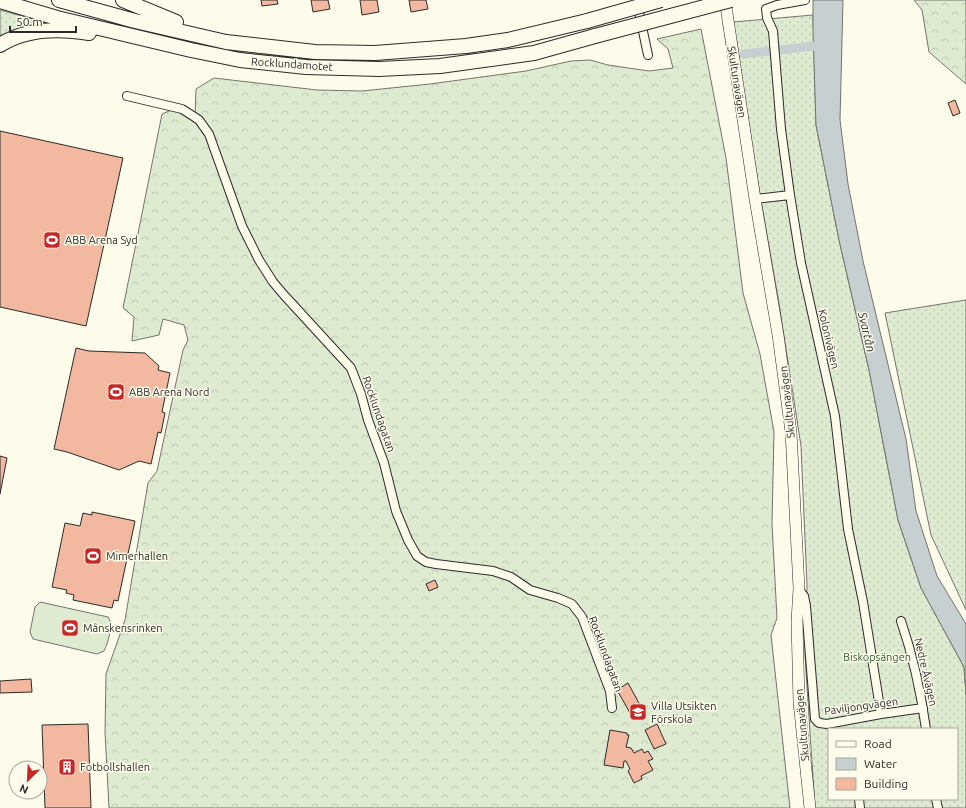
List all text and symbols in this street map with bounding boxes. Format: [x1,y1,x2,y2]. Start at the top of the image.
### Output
scale bar [10,8,76,34]
text: 50 m [16,15,43,28]
street label: Skultunavägen [725,45,749,119]
street label: Rocklundamotet [251,55,334,73]
sports icon: ABB Arena Syd [42,230,62,250]
place label: ABB Arena Syd [65,234,138,246]
street label: Kolonivägen [816,308,842,370]
water label: Svartån [856,310,878,353]
street label: Skultunavägen [777,365,797,439]
street label: Rocklundagatan [360,374,398,454]
sports icon: ABB Arena Nord [106,382,126,402]
place label: ABB Arena Nord [129,386,209,398]
sports icon: Mimerhallen [83,546,103,566]
place label: Mimerhallen [106,550,168,562]
street label: Rocklundagatan [587,615,625,693]
sports icon: Månskensrinken [60,618,80,638]
place label: Månskensrinken [83,622,163,634]
street label: Nedre Åvägen [912,637,940,707]
park label: Biskopsängen [843,651,911,663]
street label: Skultunavägen [793,688,811,762]
street label: Paviljongvägen [823,695,899,717]
place label: Villa Utsikten Förskola [651,700,716,725]
school or university icon: Villa Utsikten Förskola [628,702,648,722]
legend [828,728,958,800]
text: Road [864,737,892,750]
building icon: Fotbollshallen [57,757,77,777]
text: Water [864,757,897,770]
north arrow [8,760,48,800]
place label: Fotbollshallen [80,761,150,773]
text: Building [864,777,908,790]
text: N [18,782,30,796]

